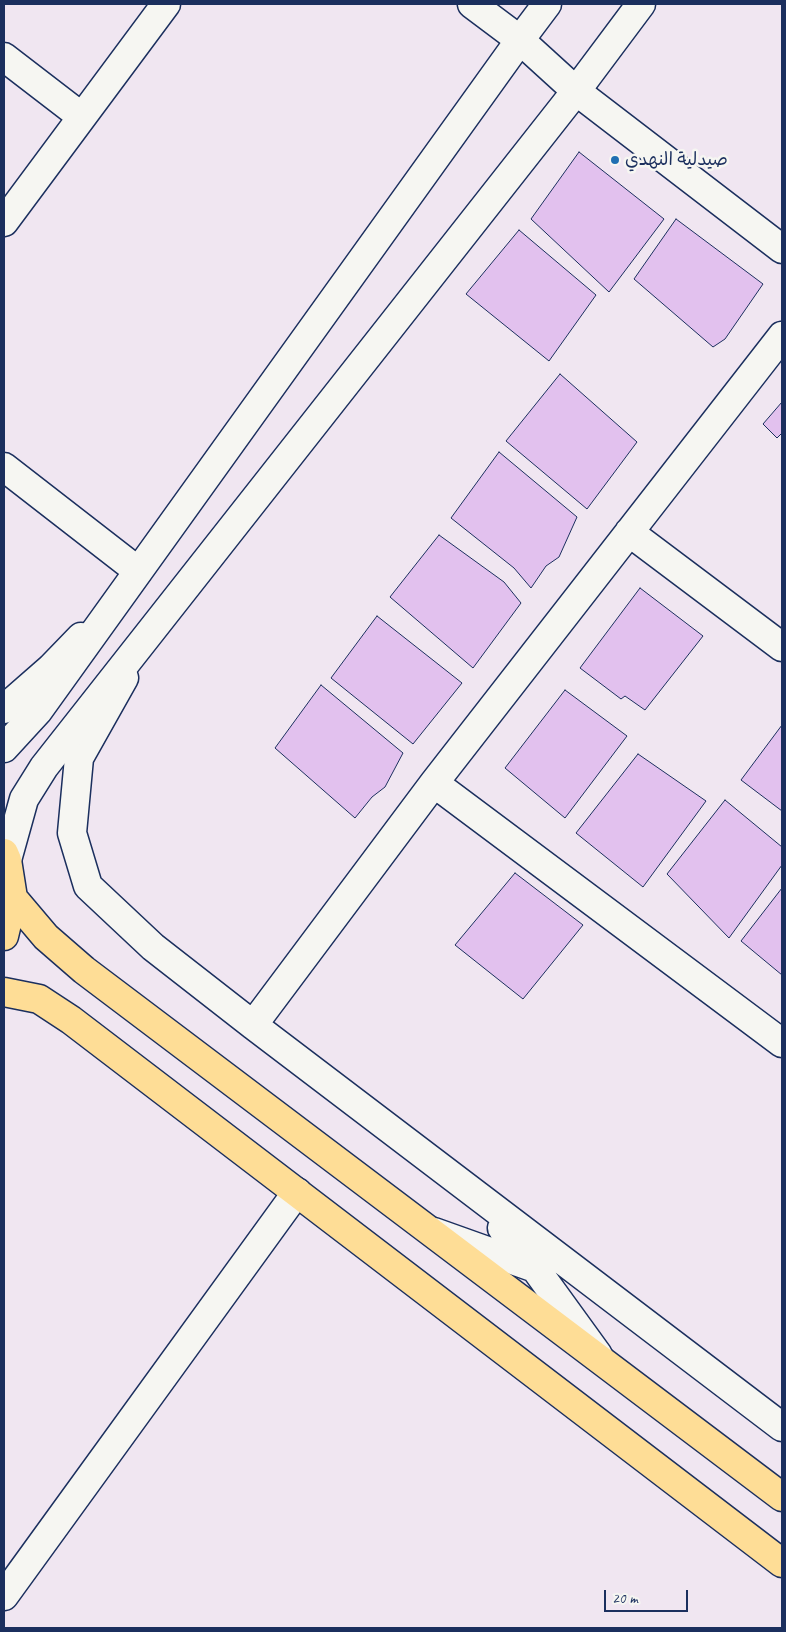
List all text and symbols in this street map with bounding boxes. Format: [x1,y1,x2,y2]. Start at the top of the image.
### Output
place label: صيدلية النهدي [625,149,728,171]
marker: صيدلية النهدي [609,154,621,166]
scale bar [606,1580,690,1612]
text: 20 m [612,1589,638,1608]

